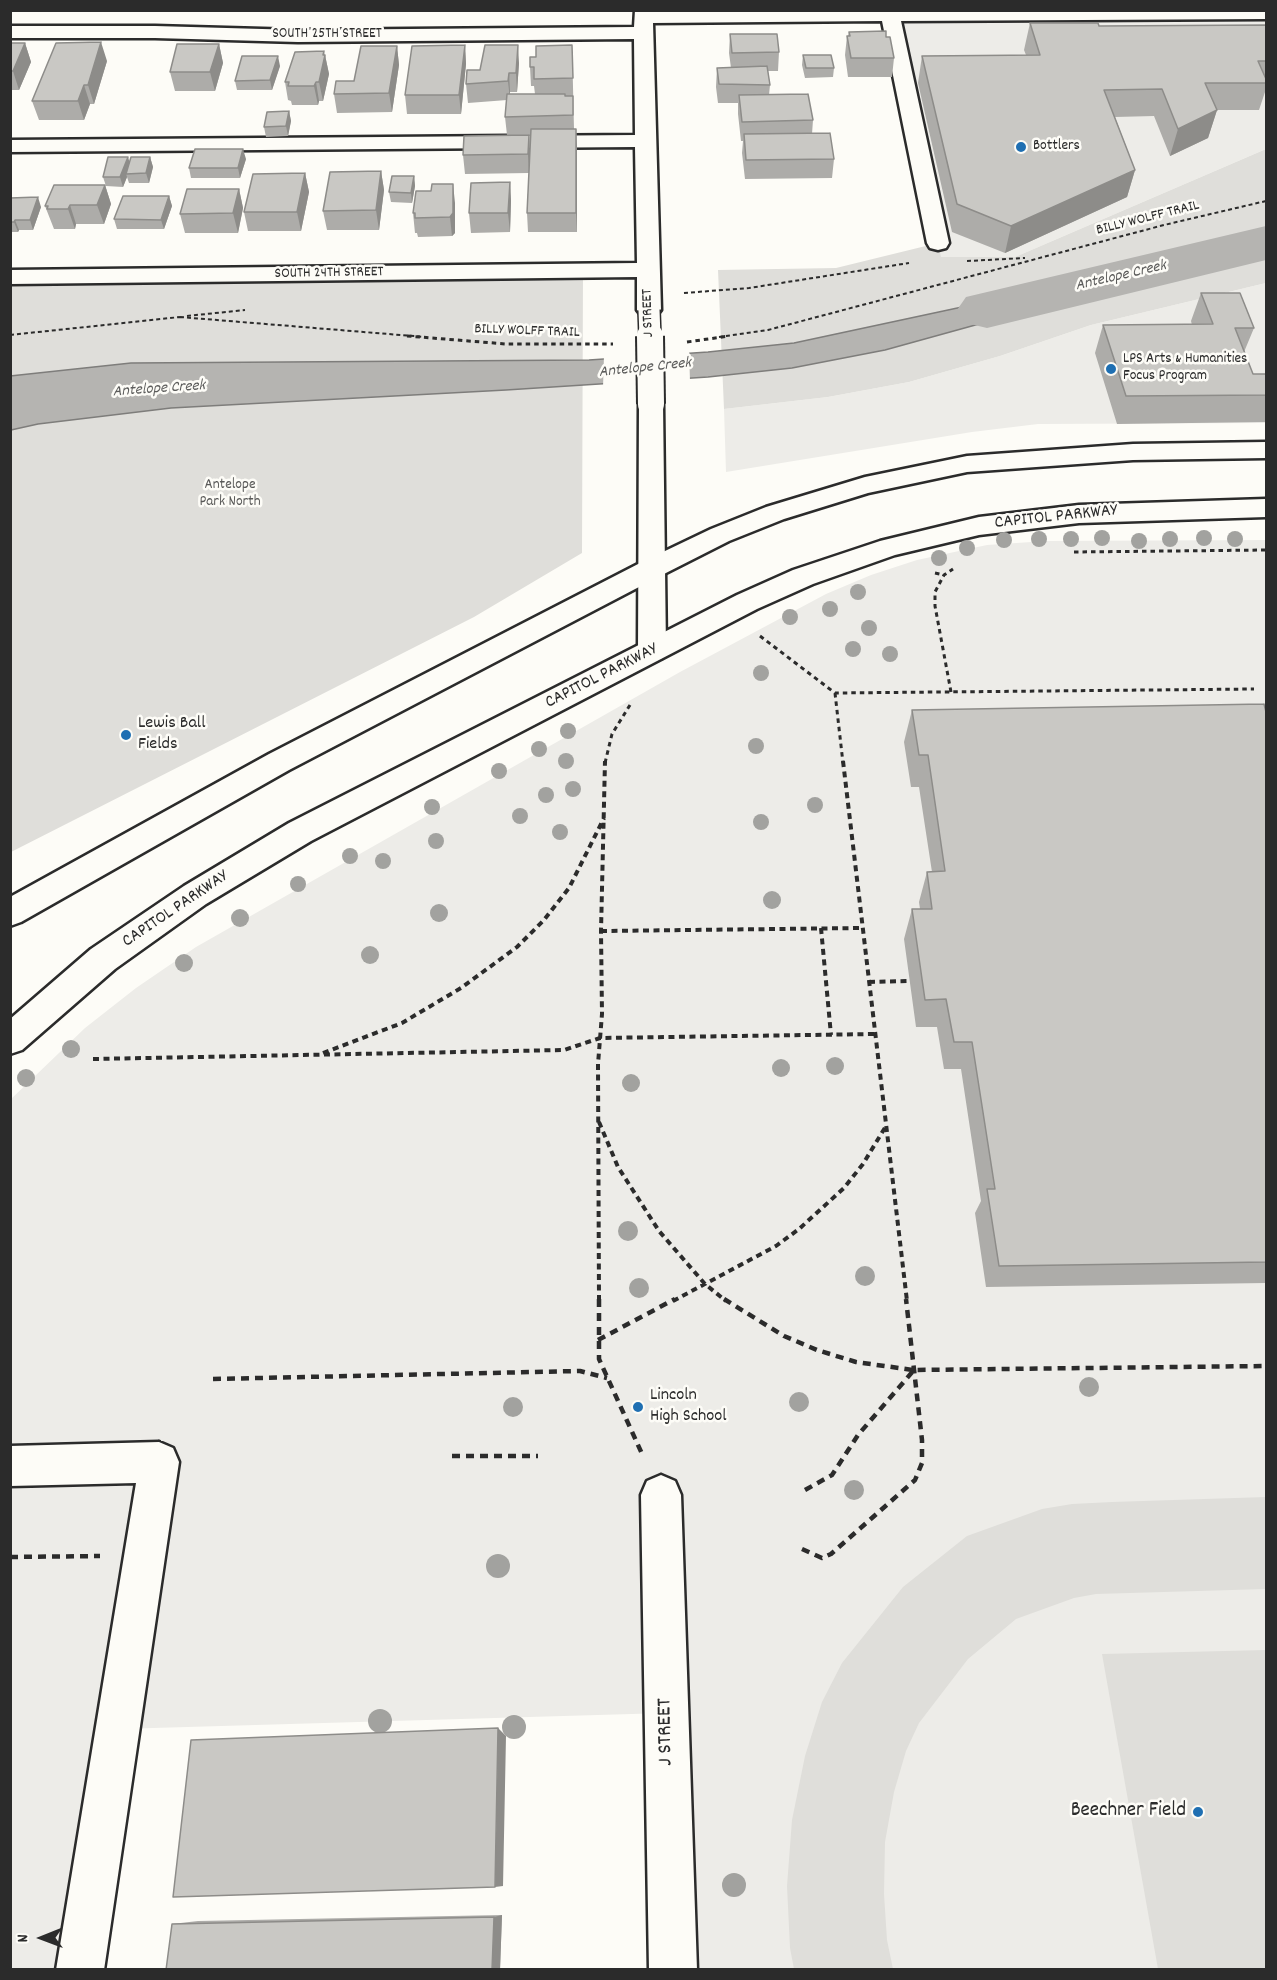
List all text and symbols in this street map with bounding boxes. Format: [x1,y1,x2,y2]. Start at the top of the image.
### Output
street label: SOUTH 25TH STREET [272,26,382,44]
place label: Bottlers [1033,138,1080,156]
marker: Bottlers [1014,140,1028,154]
street label: BILLY WOLFF TRAIL [1095,198,1201,240]
water label: Antelope Creek [1074,257,1168,297]
street label: SOUTH 24TH STREET [274,264,384,284]
street label: J STREET [639,288,659,338]
street label: BILLY WOLFF TRAIL [474,321,580,343]
place label: LPS Arts & Humanities Focus Program [1123,351,1247,386]
water label: Antelope Creek [598,355,692,383]
marker: LPS Arts & Humanities Focus Program [1104,362,1118,376]
water label: Antelope Creek [112,377,206,403]
park label: Antelope Park North [199,477,261,512]
street label: CAPITOL PARKWAY [994,501,1118,535]
street label: CAPITOL PARKWAY [542,639,662,715]
place label: Lewis Ball Fields [138,714,205,756]
marker: Lewis Ball Fields [119,728,133,742]
street label: CAPITOL PARKWAY [119,867,233,953]
place label: Lincoln High School [650,1386,726,1428]
marker: Lincoln High School [631,1400,645,1414]
street label: J STREET [654,1698,680,1766]
place label: Beechner Field [1071,1799,1186,1825]
marker: Beechner Field [1191,1805,1205,1819]
north arrow [12,1908,72,1968]
text: N [12,1934,35,1942]

